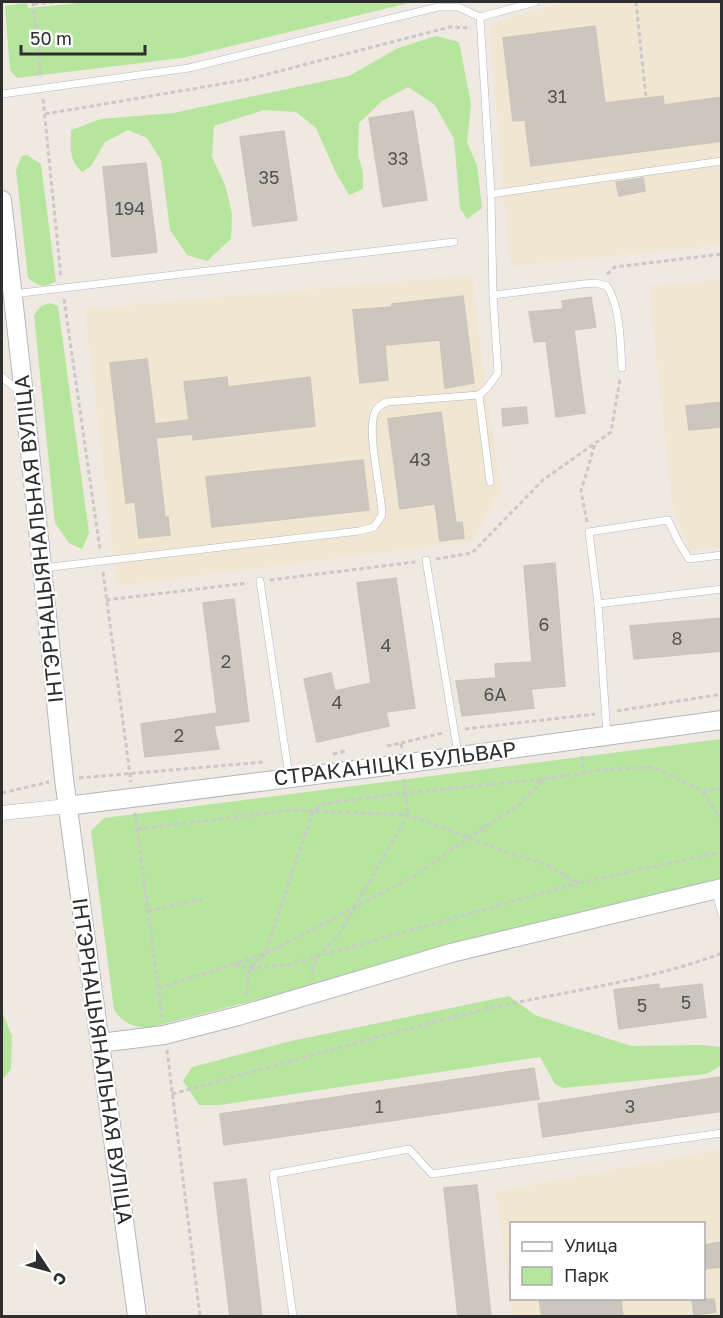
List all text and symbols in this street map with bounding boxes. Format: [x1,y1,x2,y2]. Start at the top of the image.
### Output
scale bar [21,18,146,56]
text: 50 m [30,27,72,49]
house number: 31 [547,85,567,107]
house number: 33 [387,147,409,169]
house number: 35 [259,166,279,188]
house number: 194 [115,197,145,219]
street label: ІНТЭРНАЦЫЯНАЛЬНАЯ ВУЛІЦА [8,374,68,704]
house number: 43 [409,448,431,470]
house number: 6 [539,613,549,635]
house number: 8 [672,627,682,649]
house number: 4 [381,634,392,656]
house number: 2 [221,650,231,672]
house number: 6А [484,683,506,705]
house number: 4 [332,691,343,713]
house number: 2 [174,724,184,746]
street label: СТРАКАНІЦКІ БУЛЬВАР [272,735,518,791]
street label: ІНТЭРНАЦЫЯНАЛЬНАЯ ВУЛІЦА [67,896,139,1226]
house number: 5 [681,991,691,1013]
house number: 5 [637,994,647,1016]
house number: 1 [375,1095,384,1117]
house number: 3 [625,1095,635,1117]
legend [510,1222,705,1300]
text: Улица [564,1234,618,1256]
north arrow [18,1240,78,1300]
text: Парк [564,1264,609,1286]
text: С [49,1268,72,1289]

